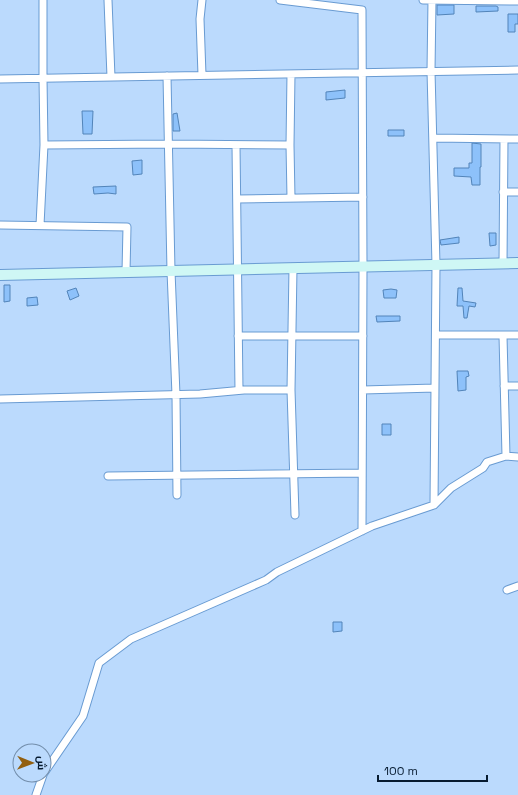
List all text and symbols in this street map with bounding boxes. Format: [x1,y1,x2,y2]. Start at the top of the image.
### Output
north arrow [12,743,52,783]
text: ش [35,756,49,770]
scale bar [378,757,487,783]
text: 100 m [384,763,418,779]

